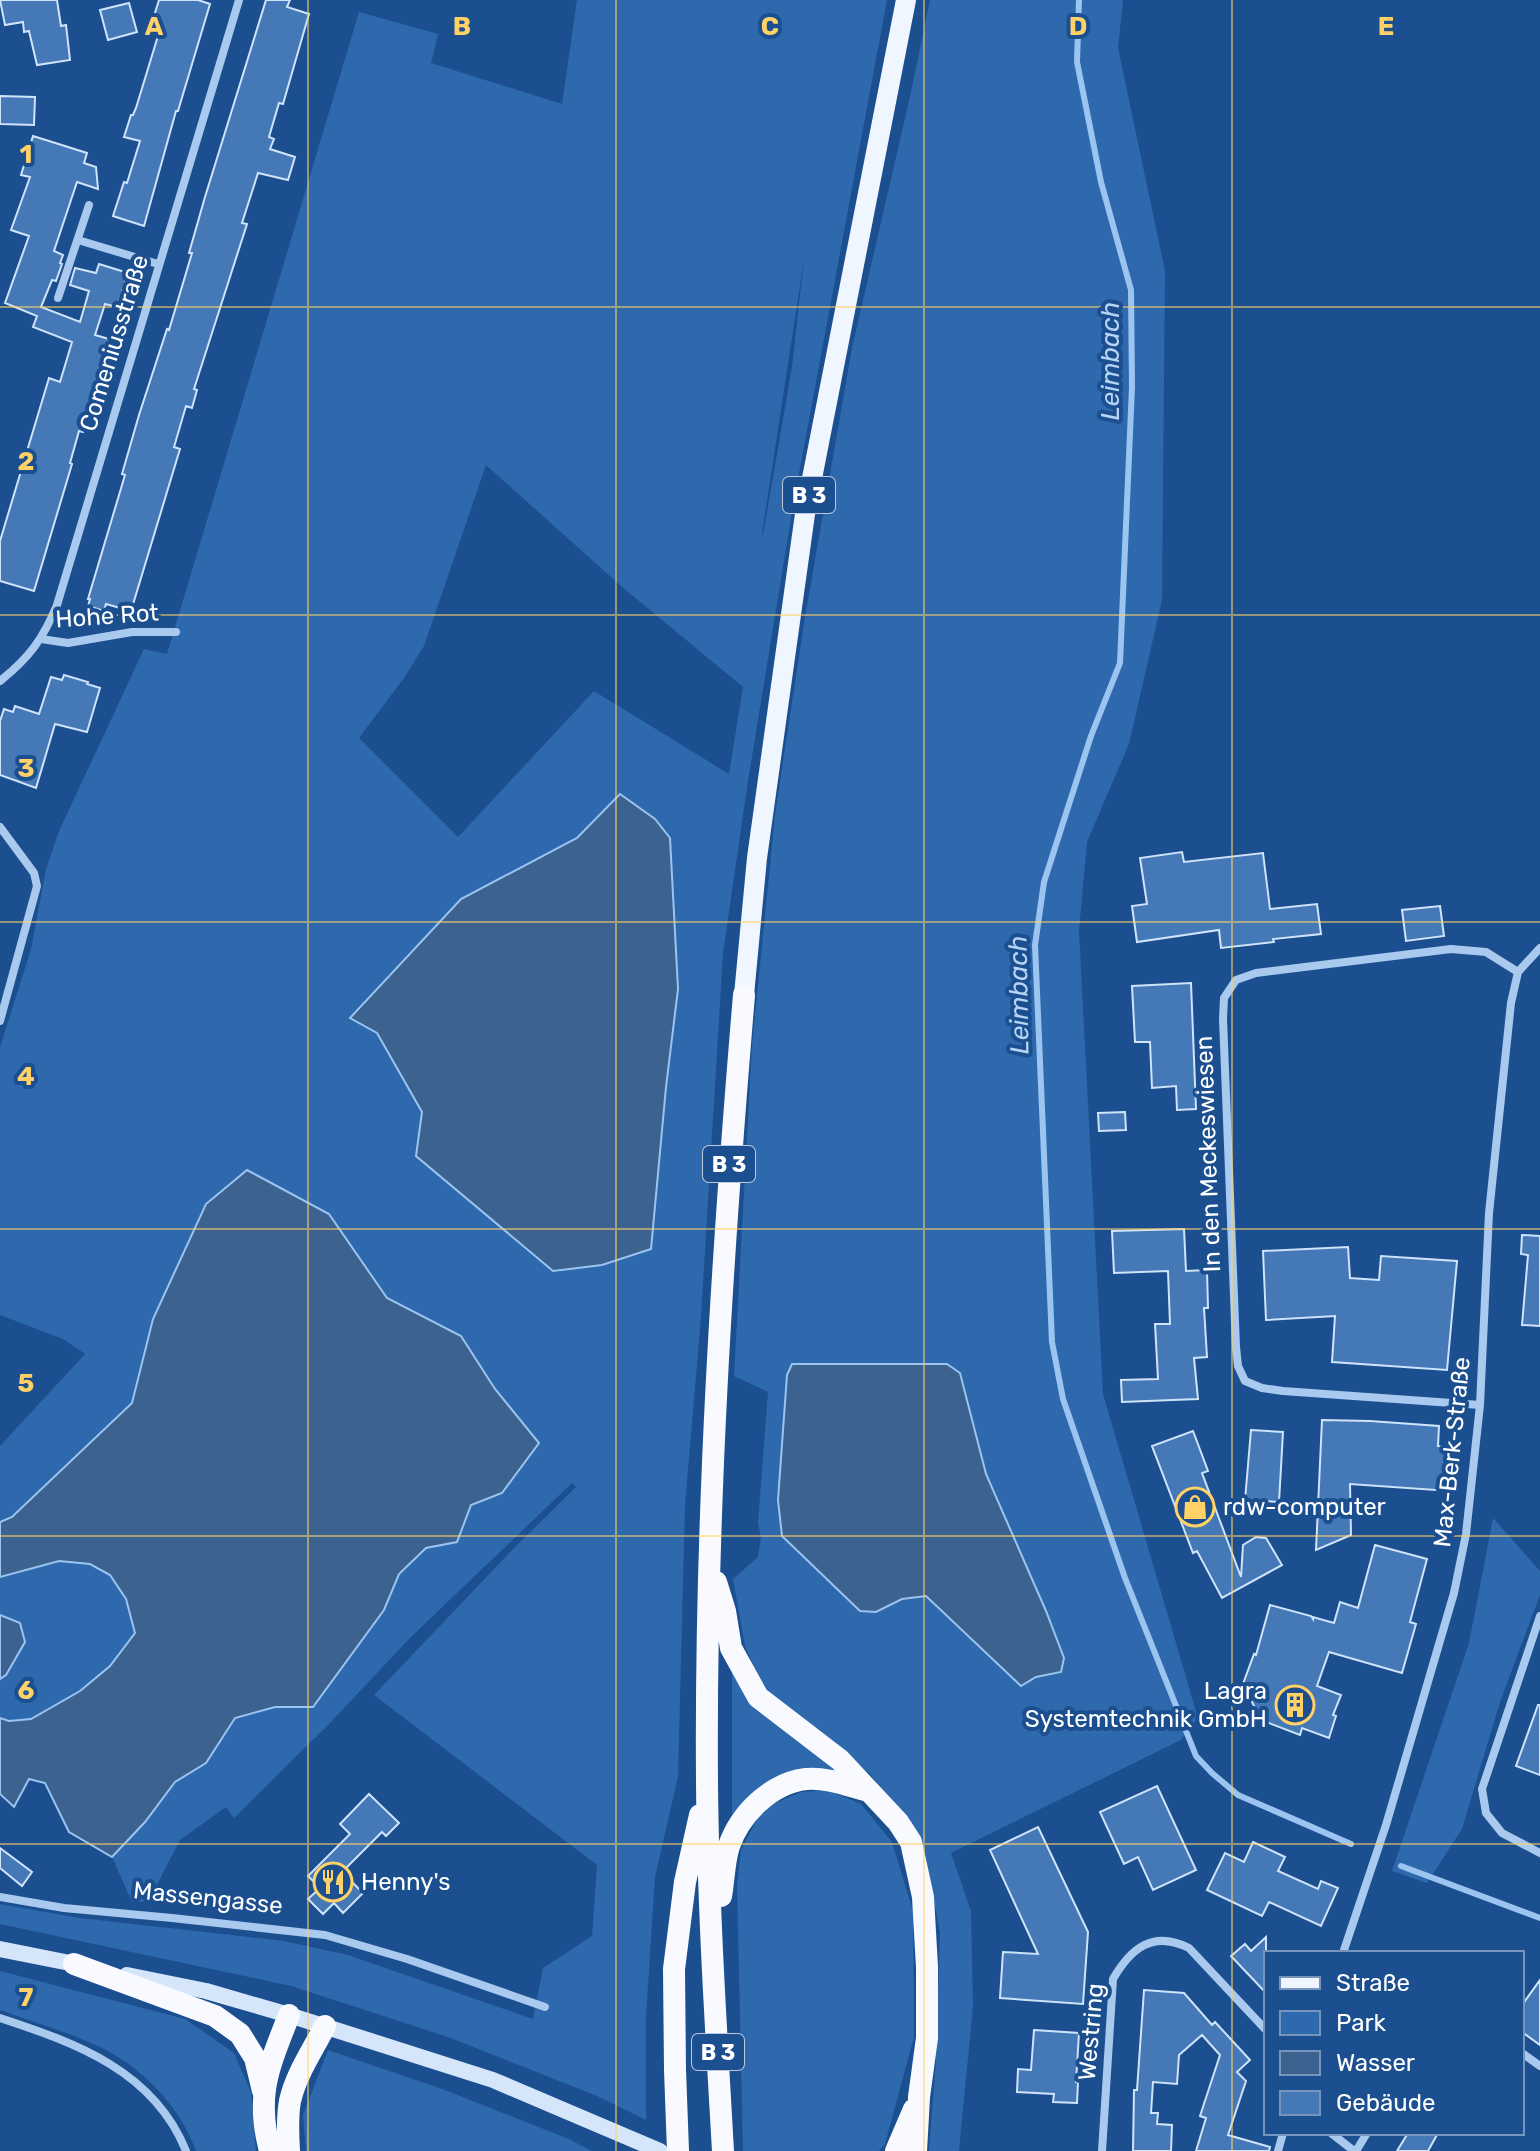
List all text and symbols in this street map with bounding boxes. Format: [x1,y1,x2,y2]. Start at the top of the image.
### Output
text: A [145,11,164,42]
text: B [453,11,471,42]
text: C [761,11,779,42]
text: D [1069,11,1087,42]
text: E [1378,11,1394,42]
text: 1 [20,139,32,170]
street label: Comeniusstraße [74,251,154,435]
water label: Leimbach [1095,302,1126,420]
text: 2 [18,446,34,477]
road number: B 3 [783,477,835,513]
street label: Hohe Rot [54,598,160,634]
text: 3 [17,753,35,784]
water label: Leimbach [1002,935,1036,1055]
street label: In den Meckeswiesen [1190,1035,1226,1273]
text: 4 [17,1061,35,1092]
road number: B 3 [703,1146,755,1182]
street label: Max-Berk-Straße [1428,1355,1476,1549]
text: 5 [18,1368,34,1399]
shop icon: rdw-computer [1174,1486,1216,1528]
place label: rdw-computer [1223,1493,1386,1521]
text: 6 [18,1675,35,1706]
place label: Lagra Systemtechnik GmbH [1025,1677,1267,1733]
building icon: Lagra Systemtechnik GmbH [1274,1684,1316,1726]
restaurant icon: Henny's [312,1861,354,1903]
place label: Henny's [361,1868,450,1896]
street label: Massengasse [132,1876,284,1920]
legend [1264,1951,1524,2135]
text: Straße [1336,1969,1410,1997]
text: 7 [19,1982,34,2013]
street label: Westring [1073,1982,1109,2082]
text: Park [1336,2009,1387,2037]
road number: B 3 [692,2034,744,2070]
text: Wasser [1336,2049,1415,2077]
text: Gebäude [1336,2089,1435,2117]

